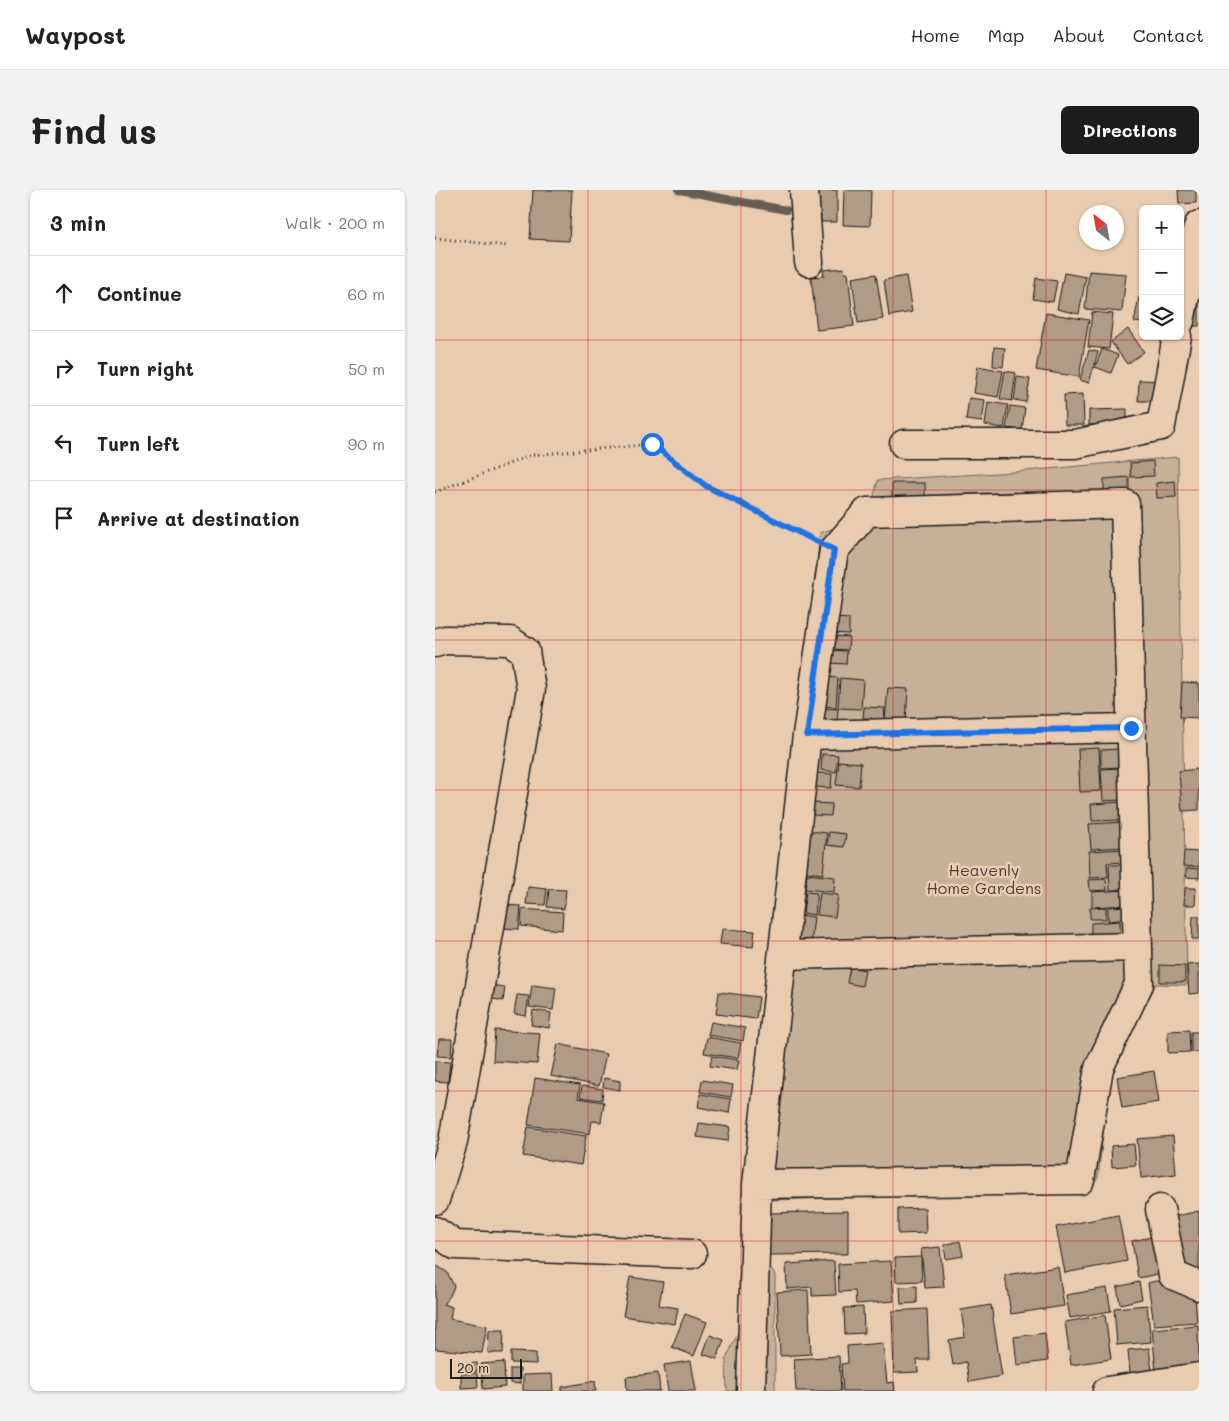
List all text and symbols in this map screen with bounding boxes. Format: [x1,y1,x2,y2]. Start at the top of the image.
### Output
text: Waypost [25,19,126,50]
text: Home [911,23,960,47]
text: Map [988,23,1024,47]
text: About [1052,23,1105,47]
text: Contact [1133,23,1204,47]
button: Directions [1061,106,1199,154]
text: Find us [30,107,157,153]
north arrow [1079,205,1124,250]
map controls [1139,205,1184,340]
button: + [1139,205,1184,250]
text: 3 min [50,209,106,236]
text: Walk · 200 m [285,212,385,233]
button: − [1139,250,1184,295]
icon: ahead [50,279,78,307]
text: Continue [97,281,182,306]
text: 60 m [348,283,385,304]
button: layers [1139,295,1184,340]
icon: right [50,354,78,382]
text: Turn right [97,356,194,381]
text: 50 m [348,358,385,379]
icon: left [50,429,78,457]
text: Turn left [97,431,180,456]
text: 90 m [348,433,385,454]
route start [641,433,664,456]
icon: arrive [50,504,78,532]
text: Arrive at destination [97,506,300,531]
route end [1120,717,1143,740]
park label: Heavenly Home Gardens [926,859,1042,898]
scale bar [450,1356,523,1379]
text: 20 m [457,1358,489,1377]

